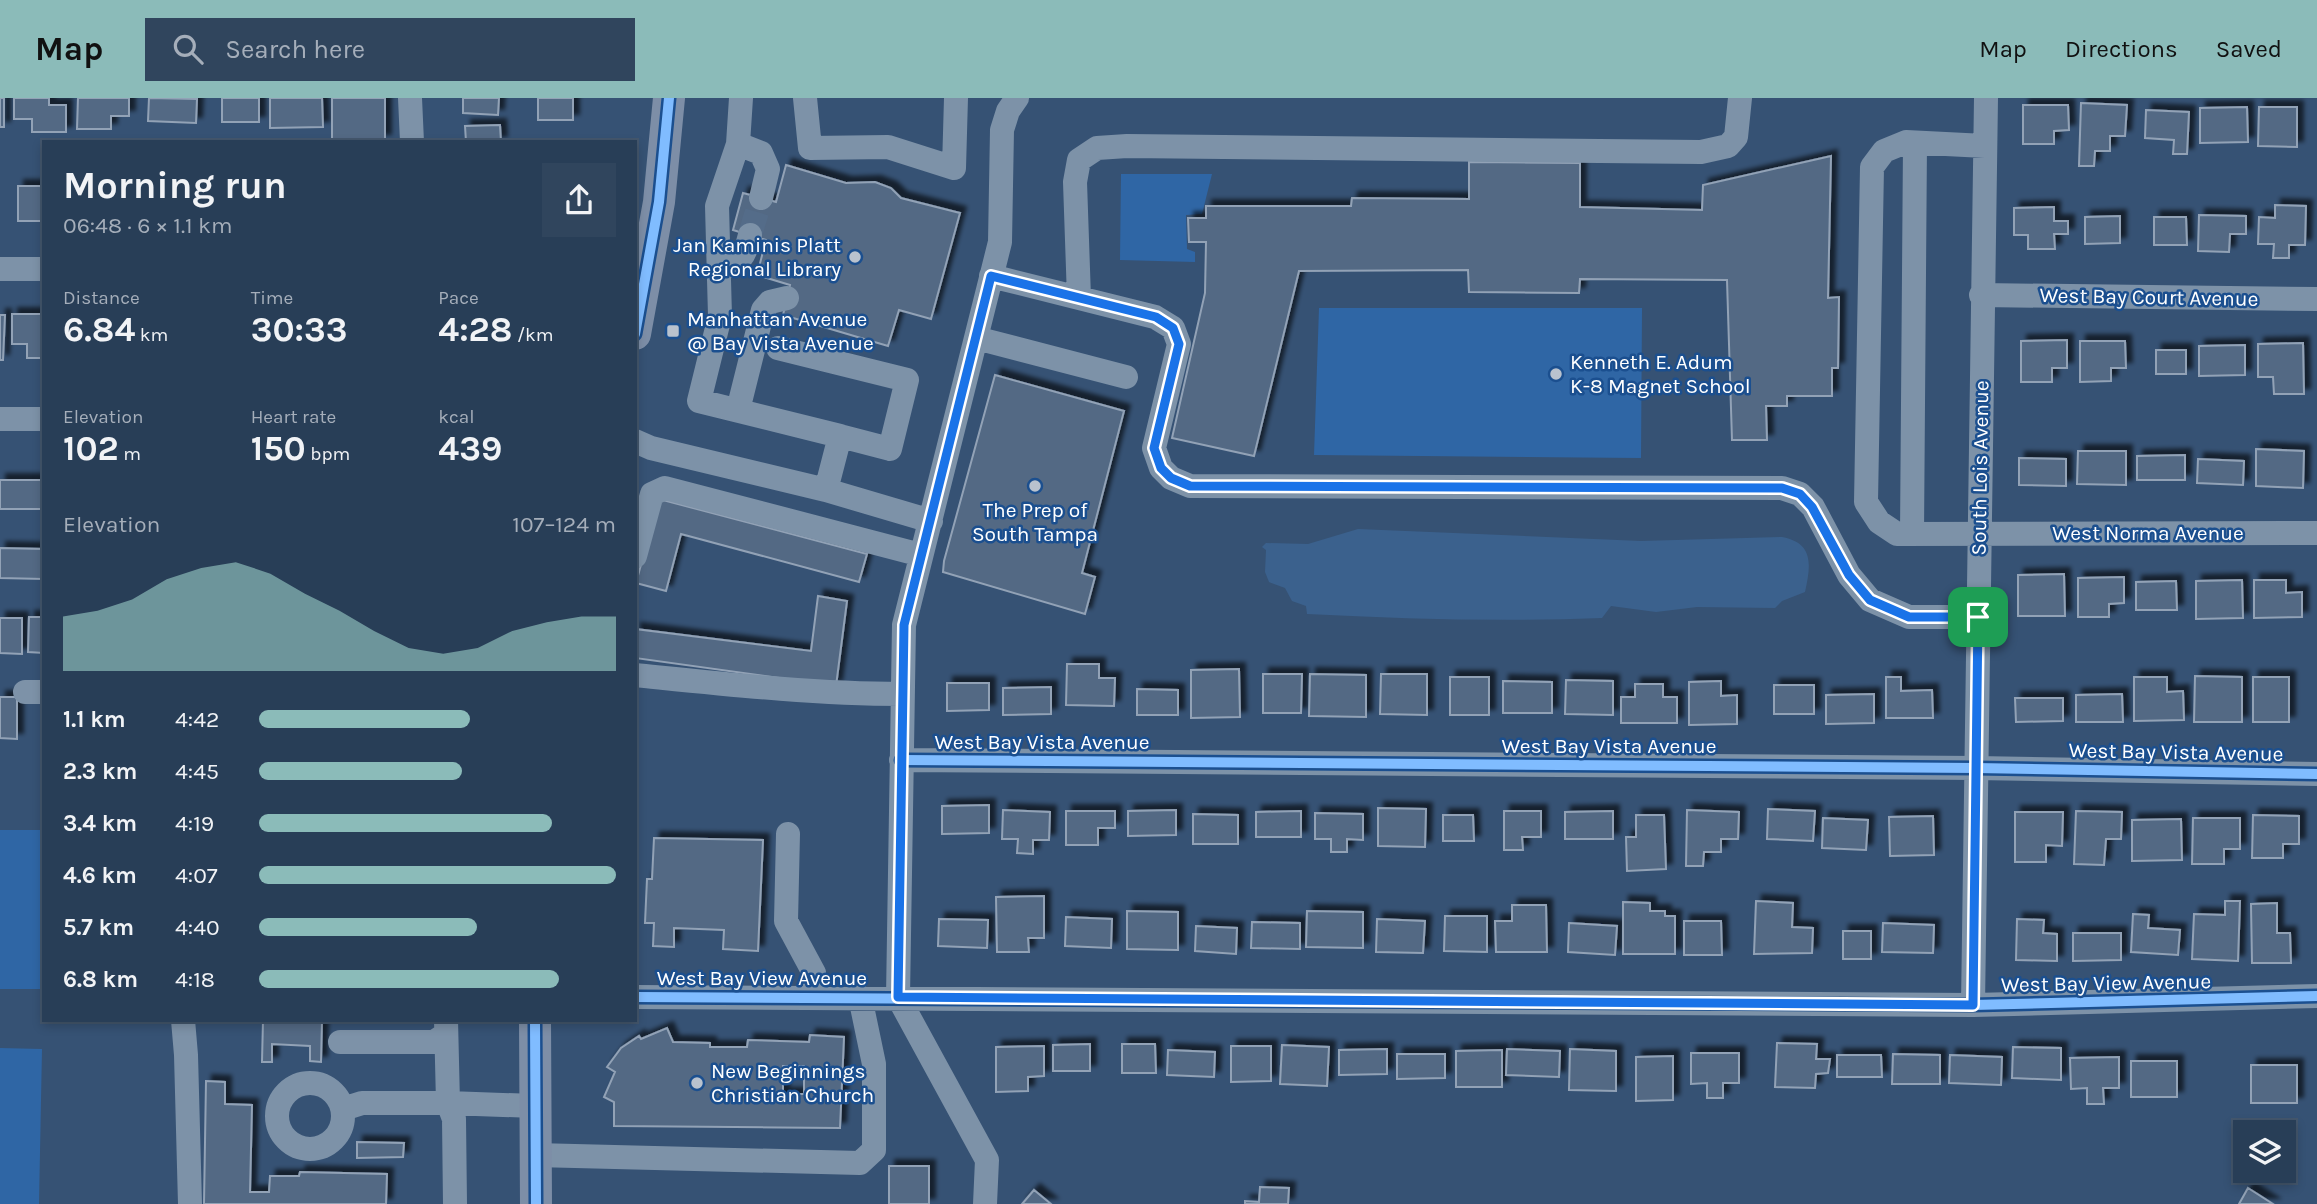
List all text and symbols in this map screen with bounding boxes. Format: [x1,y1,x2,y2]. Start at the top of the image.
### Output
search box [145,18,635,81]
text: Map [35,30,103,68]
icon: search [169,30,207,68]
text: Search here [225,34,365,65]
text: Map [1979,35,2027,63]
text: Directions [2065,35,2178,63]
text: Saved [2216,35,2282,63]
text: Morning run [63,163,287,208]
button: share [542,163,616,237]
text: 06:48 · 6 × 1.1 km [63,212,233,239]
place label: Jan Kaminis Platt Regional Library [673,233,841,281]
marker: Jan Kaminis Platt Regional Library [847,249,863,265]
street label: West Bay Court Avenue [2039,283,2259,311]
text: Distance [63,287,140,309]
text: Time [251,287,293,309]
text: Pace [438,287,479,309]
place label: Manhattan Avenue @ Bay Vista Avenue [687,307,874,355]
text: 6.84 [63,309,135,350]
text: 30:33 [251,309,348,350]
text: 4:28 [438,309,512,350]
marker: Manhattan Avenue @ Bay Vista Avenue [665,323,681,339]
text: km [135,324,168,346]
text: /km [512,324,554,346]
place label: Kenneth E. Adum K-8 Magnet School [1570,350,1751,398]
marker: Kenneth E. Adum K-8 Magnet School [1548,366,1564,382]
street label: South Lois Avenue [1966,380,1994,556]
text: Elevation [63,406,143,428]
text: Heart rate [251,406,336,428]
text: kcal [438,406,475,428]
text: 102 [63,428,119,469]
text: 150 [251,428,306,469]
text: 439 [438,428,502,469]
text: m [119,443,141,465]
text: bpm [306,443,350,465]
marker: The Prep of South Tampa [1027,478,1043,494]
place label: The Prep of South Tampa [972,498,1098,546]
text: Elevation [63,511,160,538]
text: 107–124 m [512,511,616,538]
street label: West Norma Avenue [2052,521,2244,545]
pin [1948,587,2008,647]
icon: arrive [1959,598,1997,636]
text: 1.1 km [63,706,126,733]
text: 4:42 [175,706,219,733]
street label: West Bay Vista Avenue [935,730,1149,754]
street label: West Bay Vista Avenue [1502,734,1716,758]
street label: West Bay Vista Avenue [2068,738,2284,766]
text: 2.3 km [63,758,137,785]
text: 4:45 [175,758,219,785]
text: 3.4 km [63,810,137,837]
text: 4:19 [175,810,214,837]
text: 4.6 km [63,862,137,889]
text: 4:07 [175,862,218,889]
text: 5.7 km [63,914,134,941]
text: 4:40 [175,914,220,941]
text: 6.8 km [63,966,138,993]
text: 4:18 [175,966,215,993]
street label: West Bay View Avenue [657,966,867,990]
street label: West Bay View Avenue [2001,969,2211,997]
place label: New Beginnings Christian Church [711,1059,874,1107]
marker: New Beginnings Christian Church [689,1075,705,1091]
map controls [2233,1120,2296,1183]
button: layers [2233,1120,2296,1183]

